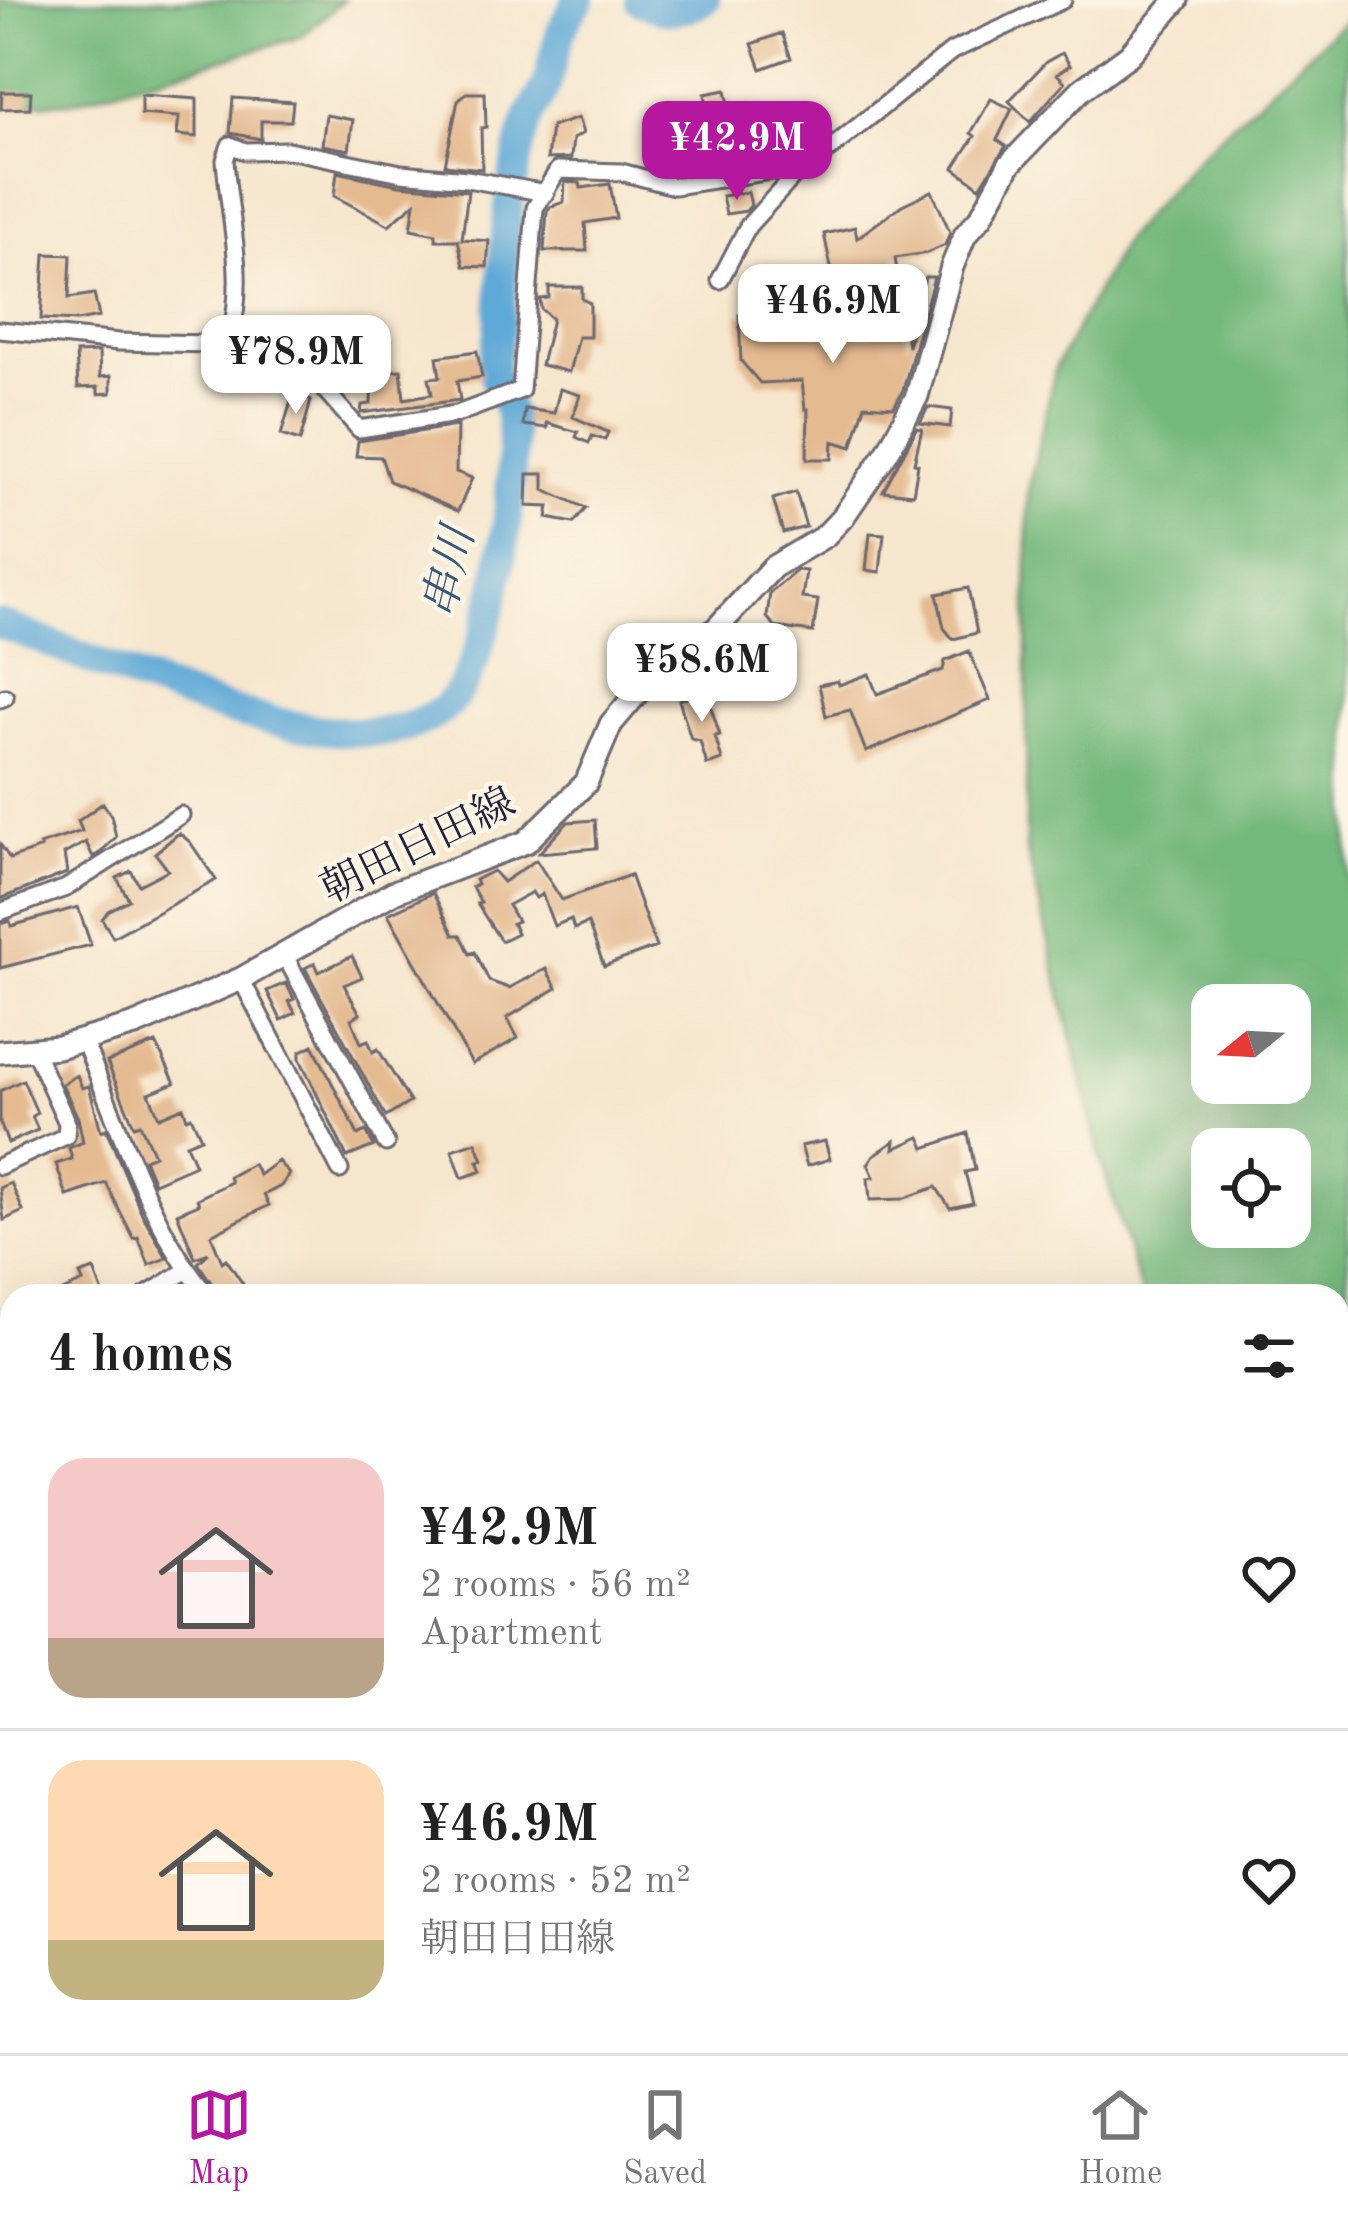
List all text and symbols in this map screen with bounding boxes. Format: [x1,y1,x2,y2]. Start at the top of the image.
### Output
pin: ¥42.9M [639,101,835,203]
text: ¥42.9M [669,120,805,159]
pin: ¥46.9M [735,264,931,366]
text: ¥46.9M [765,283,901,322]
pin: ¥78.9M [198,315,394,417]
text: ¥78.9M [228,334,364,373]
water label: 串川 [415,518,485,622]
pin: ¥58.6M [604,623,800,725]
text: ¥58.6M [634,642,770,681]
street label: 朝田日田線 [313,779,522,913]
north arrow [1191,984,1311,1104]
map controls [1191,984,1311,1248]
button: locate [1191,1128,1311,1248]
icon: filters [1236,1323,1302,1389]
text: 4 homes [48,1331,233,1382]
text: ¥42.9M [420,1505,598,1556]
icon: home [144,1506,288,1650]
icon: heart [1236,1545,1302,1611]
text: 2 rooms · 56 m² [420,1566,691,1605]
text: Apartment [420,1614,603,1653]
text: ¥46.9M [420,1801,598,1852]
icon: home [144,1808,288,1952]
icon: heart [1236,1847,1302,1913]
text: 2 rooms · 52 m² [420,1862,691,1901]
text: 朝田日田線 [420,1921,615,1960]
tab: Map [186,2082,252,2195]
tab: Saved [623,2082,707,2195]
tab: Home [1079,2082,1162,2195]

